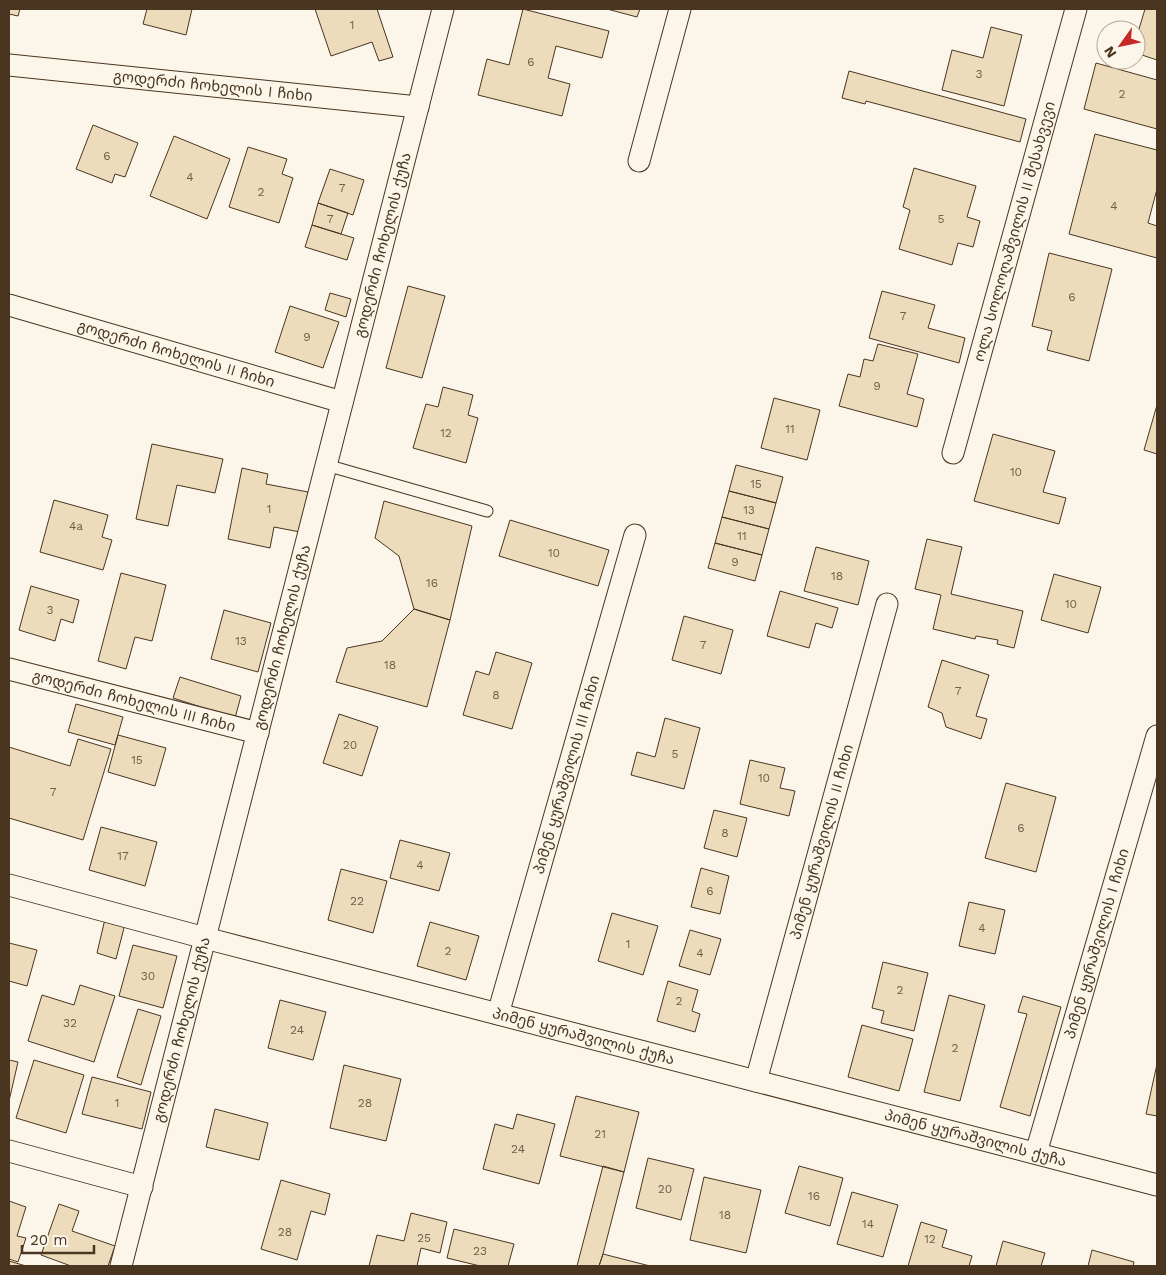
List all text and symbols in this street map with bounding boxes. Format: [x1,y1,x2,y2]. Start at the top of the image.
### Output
house number: 1 [350,18,354,32]
north arrow [1096,20,1146,70]
text: N [1101,43,1120,61]
house number: 6 [527,55,535,69]
street label: გოდერძი ჩოხელის I ჩიხი [112,67,313,105]
house number: 3 [976,67,983,81]
house number: 2 [1119,87,1126,101]
street label: ოლა სოლოღაშვილის II შესახვევი [970,99,1059,364]
house number: 6 [103,149,111,163]
street label: გოდერძი ჩოხელის ქუჩა [350,150,415,339]
house number: 4 [186,170,194,184]
house number: 7 [339,181,346,195]
house number: 2 [258,185,265,199]
house number: 4 [1110,199,1118,213]
house number: 7 [327,212,334,226]
house number: 5 [938,212,945,226]
house number: 6 [1068,290,1076,304]
house number: 7 [900,309,907,323]
street label: გოდერძი ჩოხელის II ჩიხი [75,316,277,391]
house number: 9 [303,330,311,344]
house number: 9 [873,379,881,393]
house number: 11 [785,422,795,436]
house number: 12 [440,426,452,440]
house number: 10 [1010,465,1022,479]
house number: 15 [750,477,762,491]
house number: 1 [267,502,271,516]
house number: 13 [743,503,755,517]
house number: 4a [69,519,83,533]
house number: 11 [737,529,747,543]
street label: გოდერძი ჩოხელის ქუჩა [250,543,314,732]
house number: 10 [548,546,560,560]
house number: 9 [731,555,739,569]
house number: 18 [831,569,843,583]
house number: 16 [426,576,438,590]
house number: 10 [1065,597,1077,611]
house number: 3 [47,603,54,617]
house number: 13 [235,634,247,648]
house number: 7 [700,638,707,652]
house number: 18 [384,658,396,672]
street label: გოდერძი ჩოხელის III ჩიხი [30,666,237,736]
street label: პიმენ ყურაშვილის III ჩიხი [529,673,603,876]
house number: 7 [955,684,962,698]
house number: 8 [492,688,500,702]
house number: 20 [343,738,357,752]
street label: პიმენ ყურაშვილის II ჩიხი [786,742,857,941]
house number: 5 [672,747,679,761]
house number: 15 [131,753,143,767]
house number: 10 [758,771,770,785]
house number: 7 [50,785,57,799]
house number: 6 [1017,821,1025,835]
house number: 8 [721,826,729,840]
street label: პიმენ ყურაშვილის I ჩიხი [1061,846,1133,1041]
house number: 17 [117,849,129,863]
house number: 4 [416,858,424,872]
house number: 6 [706,884,714,898]
house number: 22 [350,894,364,908]
house number: 4 [978,921,986,935]
street label: გოდერძი ჩოხელის ქუჩა [149,935,214,1124]
house number: 1 [626,937,630,951]
house number: 2 [445,944,452,958]
house number: 4 [696,946,704,960]
house number: 30 [141,969,155,983]
house number: 2 [897,983,904,997]
house number: 2 [676,994,683,1008]
street label: პიმენ ყურაშვილის ქუჩა [490,1004,676,1068]
house number: 32 [63,1016,77,1030]
house number: 24 [290,1023,304,1037]
house number: 2 [952,1041,959,1055]
house number: 1 [115,1096,119,1110]
house number: 28 [358,1096,372,1110]
street label: პიმენ ყურაშვილის ქუჩა [882,1106,1068,1170]
house number: 21 [594,1127,606,1141]
house number: 24 [511,1142,525,1156]
house number: 20 [658,1182,672,1196]
house number: 16 [808,1189,820,1203]
house number: 18 [719,1208,731,1222]
house number: 14 [862,1217,874,1231]
scale bar [22,1222,95,1254]
house number: 28 [278,1225,292,1239]
text: 20 m [30,1231,68,1249]
house number: 25 [417,1231,431,1245]
house number: 12 [924,1232,936,1246]
house number: 23 [473,1244,487,1258]

